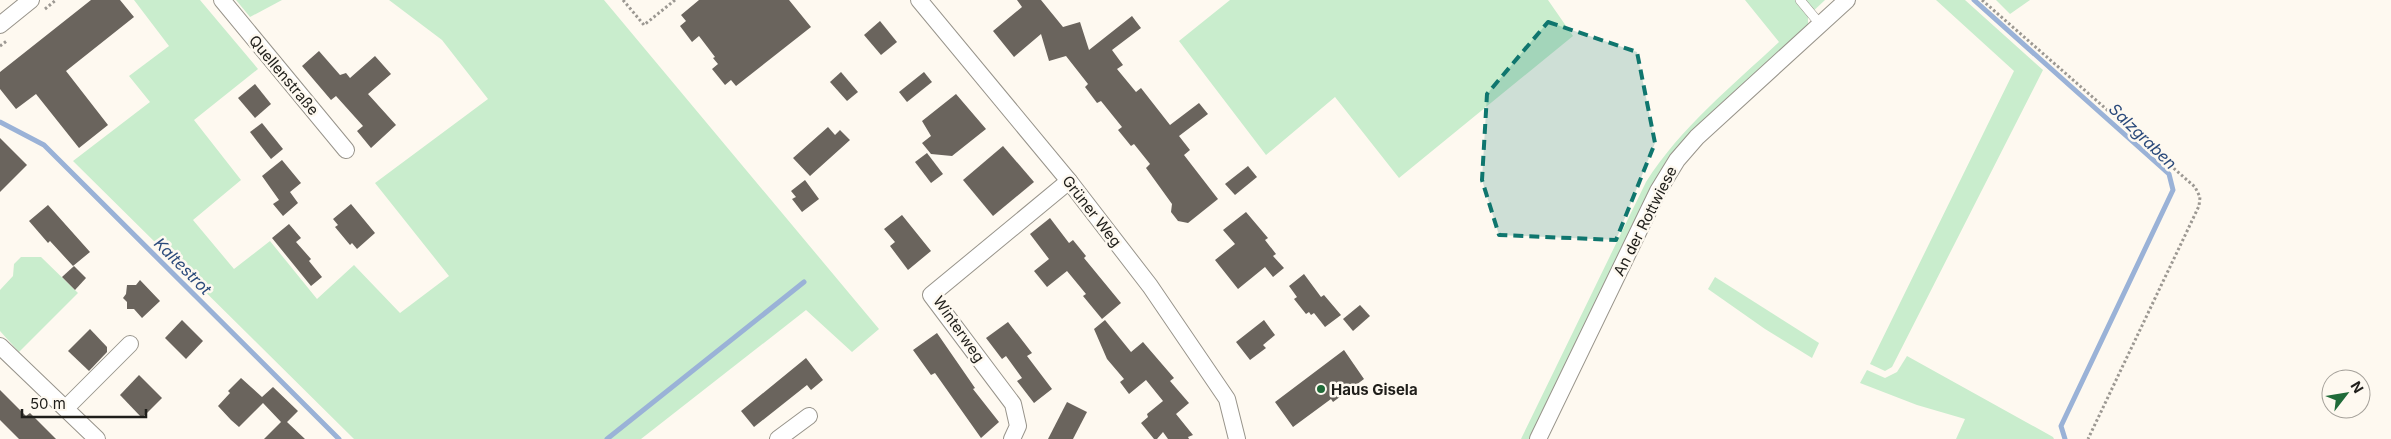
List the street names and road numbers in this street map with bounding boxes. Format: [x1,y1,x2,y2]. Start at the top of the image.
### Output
street label: Quellenstraße [245,31,323,119]
street label: An der Rottwiese [1609,163,1681,279]
street label: Grüner Weg [1058,172,1126,250]
street label: Winterweg [929,292,989,366]

